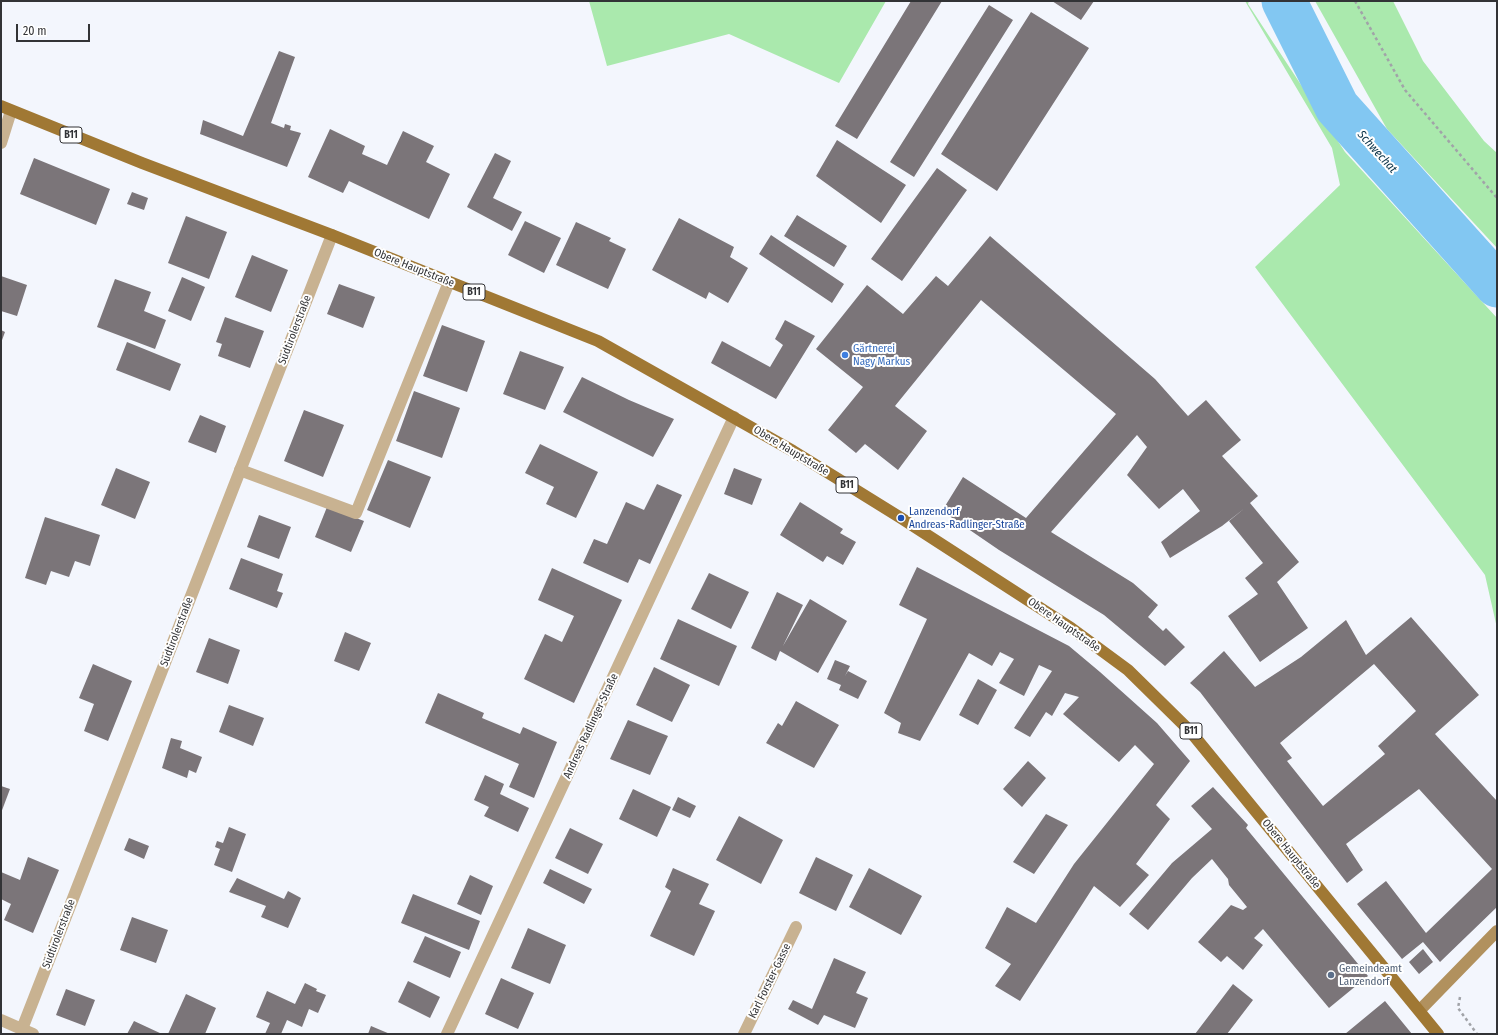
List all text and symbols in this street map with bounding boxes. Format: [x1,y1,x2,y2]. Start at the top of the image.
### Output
scale bar [18,16,92,42]
text: 20 m [23,24,47,38]
road number: B11 [60,127,82,143]
water label: Schwechat [1354,128,1400,176]
street label: Obere Hauptstraße [372,246,456,290]
road number: B11 [463,284,485,300]
street label: Südtirolerstraße [276,293,314,367]
place label: Gärtnerei Nagy Markus [853,342,910,368]
marker: Gärtnerei Nagy Markus [840,350,850,360]
street label: Obere Hauptstraße [751,423,831,479]
road number: B11 [836,477,858,493]
place label: Lanzendorf Andreas-Radlinger-Straße [909,505,1025,531]
marker: Lanzendorf Andreas-Radlinger-Straße [896,513,906,523]
street label: Südtirolerstraße [158,595,196,669]
street label: Obere Hauptstraße [1025,595,1103,655]
street label: Andreas Radlinger-Straße [561,671,621,781]
road number: B11 [1180,723,1202,739]
street label: Obere Hauptstraße [1259,817,1323,891]
street label: Südtirolerstraße [40,897,78,971]
street label: Karl Forster-Gasse [746,941,794,1021]
place label: Gemeindeamt Lanzendorf [1339,962,1402,988]
marker: Gemeindeamt Lanzendorf [1326,970,1336,980]

